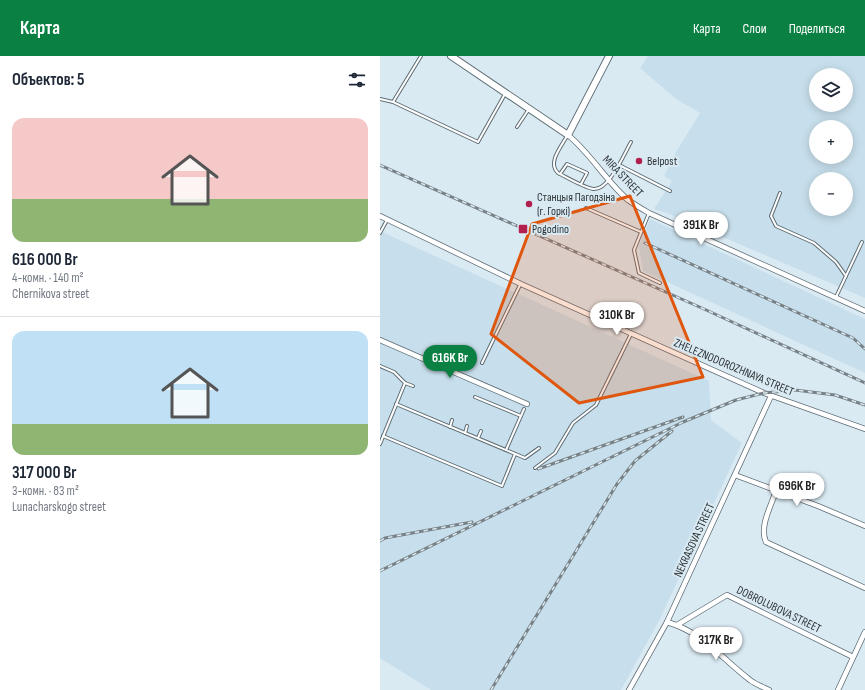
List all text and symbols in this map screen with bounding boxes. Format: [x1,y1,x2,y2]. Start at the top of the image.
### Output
text: Карта [20,17,60,40]
text: Карта [693,20,721,37]
text: Слои [743,20,767,37]
text: Поделиться [789,20,845,37]
map controls [809,68,853,216]
button: layers [809,68,853,112]
icon: filters [346,69,368,91]
text: Объектов: 5 [12,70,85,90]
button: + [809,120,853,164]
icon: home [154,144,226,216]
street label: MIRA STREET [599,152,646,200]
place label: Belpost [647,154,678,169]
marker: Belpost [634,156,644,166]
button: − [809,172,853,216]
place label: Станцыя Пагодзіна (г. Горкі) [537,190,615,219]
marker: Станцыя Пагодзіна (г. Горкі) [524,199,534,209]
pin: 391K Br [664,212,738,246]
text: 391K Br [683,217,719,233]
place label: Pogodino [532,222,569,237]
marker: Pogodino [517,223,529,235]
text: 616 000 Br [12,250,78,270]
text: 4-комн. · 140 m² [12,270,84,286]
text: Chernikova street [12,286,89,302]
pin: 310K Br [580,302,654,336]
text: 310K Br [599,307,635,323]
street label: ZHELEZNODOROZHNAYA STREET [671,335,796,400]
pin: 616K Br [413,345,487,379]
text: 616K Br [432,350,468,366]
icon: home [154,357,226,429]
text: 317 000 Br [12,463,77,483]
pin: 696K Br [760,473,834,507]
text: 696K Br [778,478,816,494]
text: 3-комн. · 83 m² [12,483,79,499]
text: Lunacharskogo street [12,499,106,515]
street label: NEKRASOVA STREET [671,501,718,580]
street label: DOBROLUBOVA STREET [734,582,824,636]
pin: 317K Br [679,627,753,661]
text: 317K Br [698,632,734,648]

